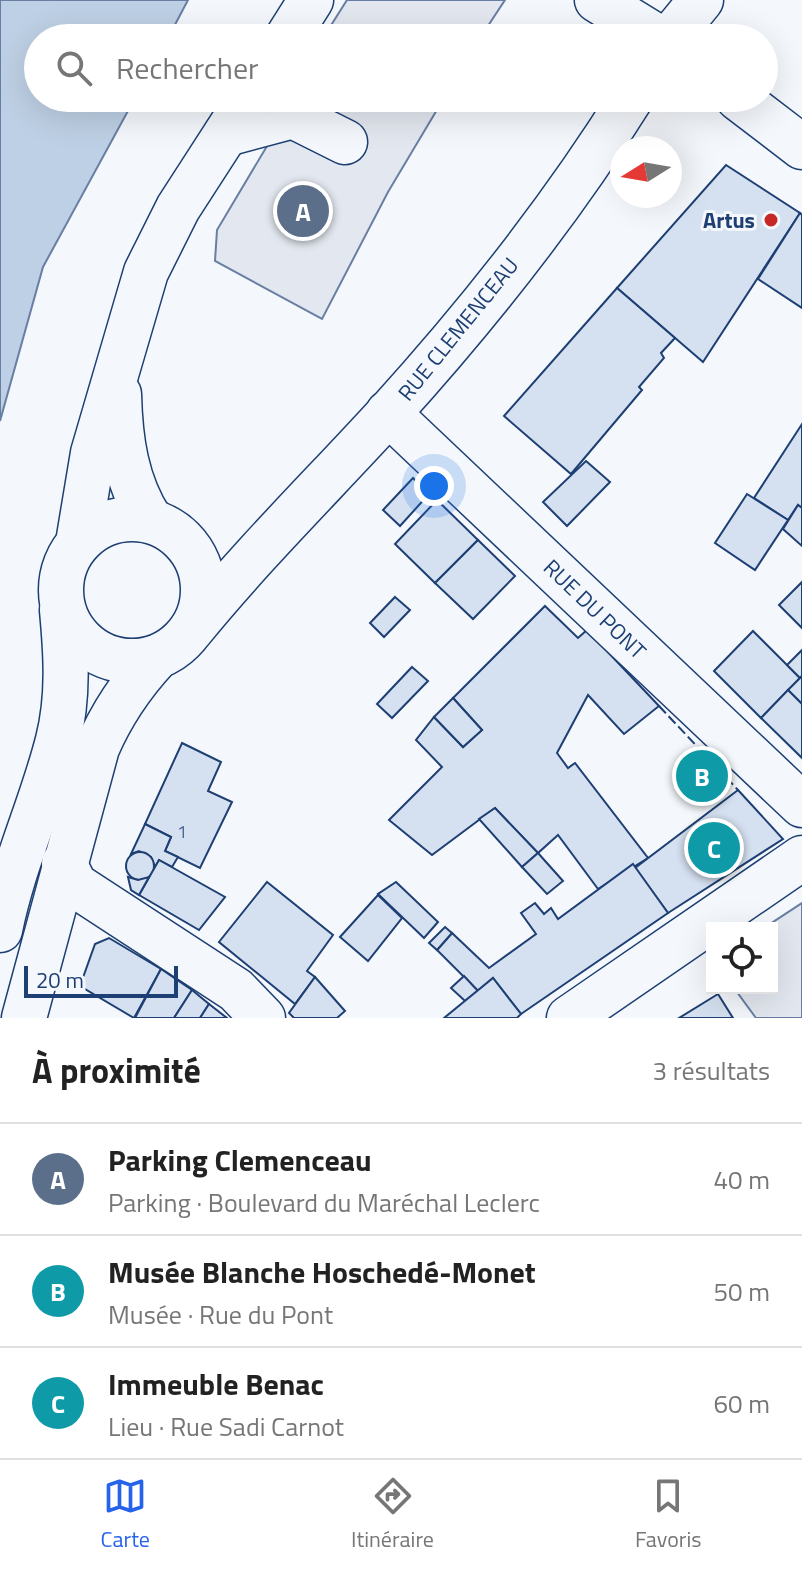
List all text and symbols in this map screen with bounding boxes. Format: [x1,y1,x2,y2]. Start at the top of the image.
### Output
search box [24,24,778,112]
text: Rechercher [116,45,259,91]
icon: search [52,46,96,90]
north arrow [610,136,682,208]
pin: A [277,181,329,241]
place label: Artus [703,203,755,237]
marker: Artus [762,211,780,229]
street label: RUE CLEMENCEAU [389,250,527,408]
your location [414,466,454,506]
street label: RUE DU PONT [536,551,655,667]
pin: B [676,746,728,806]
house number: 1 [177,818,187,845]
pin: C [688,818,740,878]
map controls [706,922,778,994]
button: locate [706,922,778,994]
scale bar [24,962,178,998]
text: 20 m [36,963,84,997]
text: À proximité [32,1044,201,1096]
text: 3 résultats [653,1051,770,1090]
text: Parking Clemenceau [108,1137,372,1183]
text: A [50,1160,66,1199]
text: 40 m [713,1160,770,1199]
text: Parking · Boulevard du Maréchal Leclerc [108,1183,540,1222]
text: Musée Blanche Hoschedé-Monet [108,1249,536,1295]
text: B [50,1272,66,1311]
text: 50 m [713,1272,770,1311]
text: Musée · Rue du Pont [108,1295,333,1334]
text: Immeuble Benac [108,1361,324,1407]
text: C [51,1384,65,1423]
text: 60 m [713,1384,770,1423]
text: Lieu · Rue Sadi Carnot [108,1407,344,1446]
tab: Carte [101,1474,150,1556]
tab: Itinéraire [351,1474,434,1556]
tab: Favoris [635,1474,701,1556]

